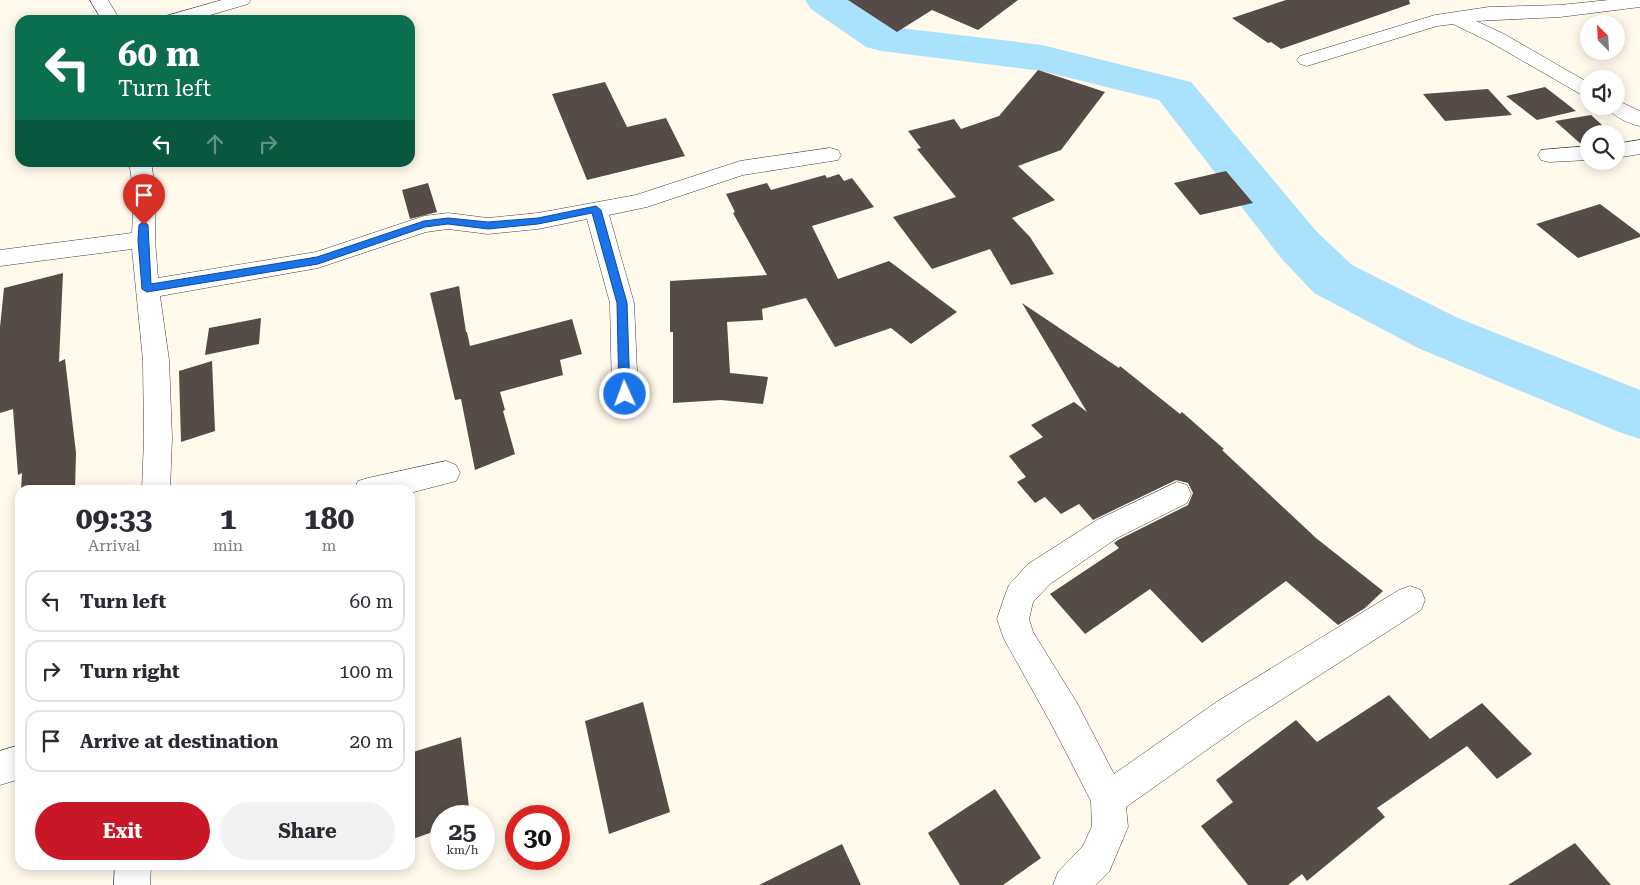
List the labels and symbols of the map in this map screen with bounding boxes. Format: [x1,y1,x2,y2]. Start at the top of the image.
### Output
north arrow [1580,15,1625,60]
pin [123,174,165,225]
position arrow [598,367,650,419]
speed limit sign: 30 [505,805,570,870]

